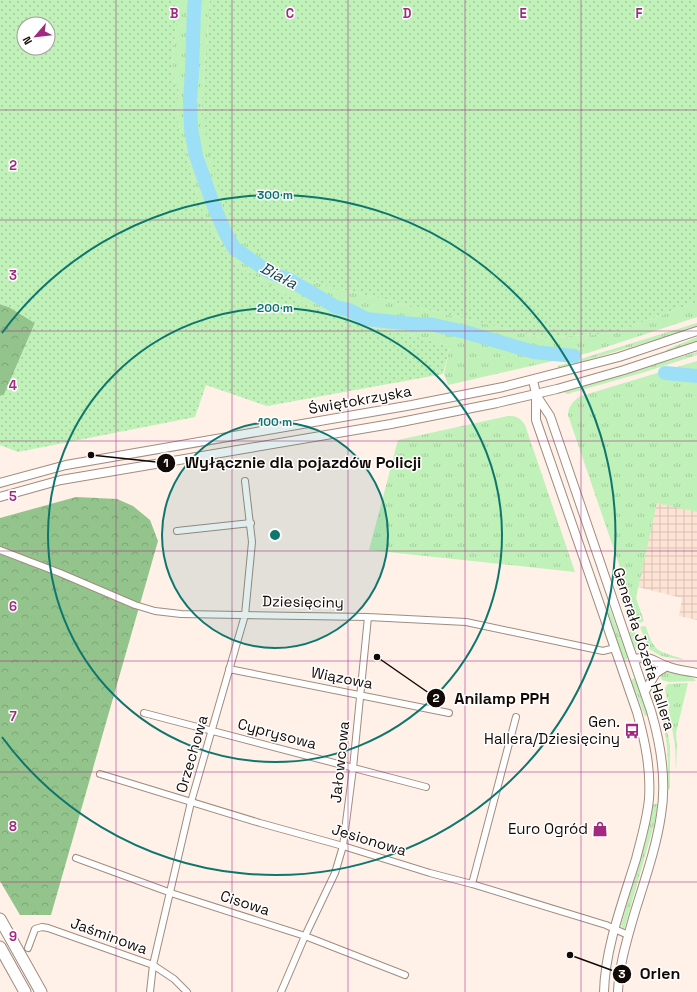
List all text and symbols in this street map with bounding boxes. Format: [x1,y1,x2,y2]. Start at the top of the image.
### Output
text: B [170,5,179,22]
text: C [286,5,294,22]
text: D [403,5,412,22]
text: E [519,5,527,22]
text: F [636,5,643,22]
north arrow [16,16,56,56]
text: N [19,34,35,47]
text: 2 [9,157,17,174]
text: 300 m [257,187,293,203]
water label: Biała [257,257,301,294]
text: 3 [9,267,17,284]
text: 200 m [257,300,293,316]
text: 4 [9,377,17,394]
street label: Świętokrzyska [307,381,413,418]
text: 100 m [258,414,292,430]
callout: Wyłącznie dla pojazdów Policji [156,449,429,477]
text: Wyłącznie dla pojazdów Policji [185,452,421,473]
text: 1 [163,455,169,471]
text: 5 [9,488,17,505]
centre of rings [268,528,282,542]
street label: Generała Józefa Hallera [609,565,680,733]
street label: Dziesięciny [262,591,344,612]
text: 6 [9,598,17,615]
street label: Wiązowa [310,662,375,693]
callout: Anilamp PPH [426,684,558,712]
text: Anilamp PPH [454,688,550,709]
text: 2 [432,690,440,706]
text: 7 [9,708,17,725]
street label: Orzechowa [171,712,212,795]
place label: Gen. Hallera/Dziesięciny [484,712,620,748]
street label: Cyprysowa [236,714,319,753]
street label: Jałowcowa [326,720,353,804]
bus stop icon: Gen. Hallera/Dziesięciny [623,722,641,740]
text: 8 [9,818,17,835]
street label: Jesionowa [330,819,409,860]
place label: Euro Ogród [508,819,588,838]
shop icon: Euro Ogród [591,820,609,838]
street label: Cisowa [218,886,273,920]
street label: Jaśminowa [68,913,151,958]
text: 9 [9,928,17,945]
callout: Orlen [612,960,688,988]
text: Orlen [640,963,680,984]
text: 3 [618,966,626,982]

